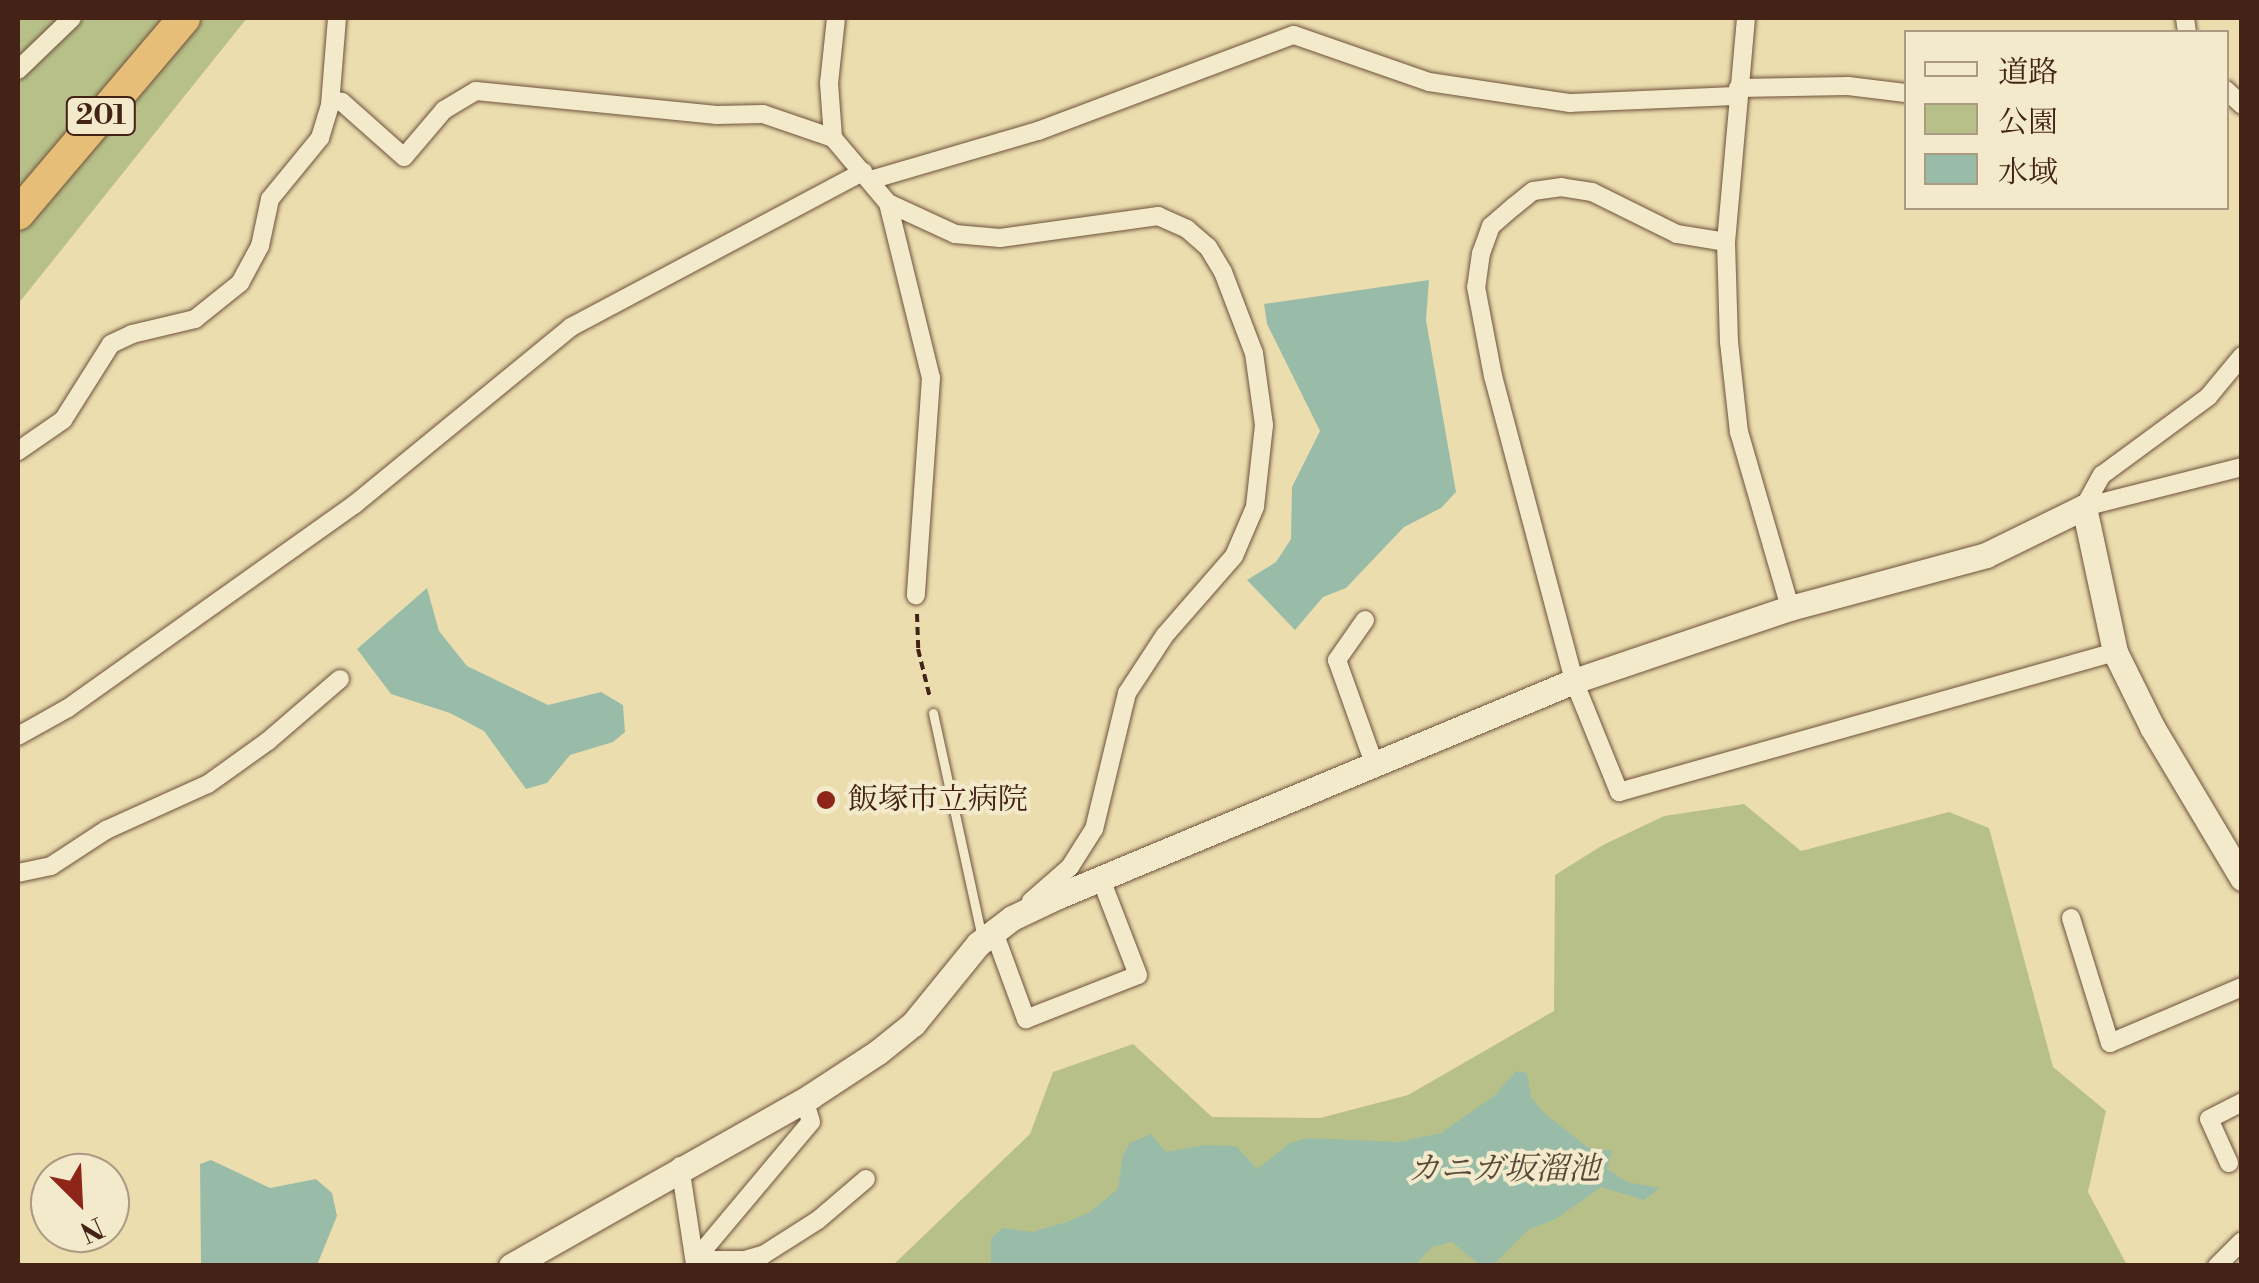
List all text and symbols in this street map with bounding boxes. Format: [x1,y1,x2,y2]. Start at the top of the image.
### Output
legend [1904,30,2229,210]
text: 道路 [1998,54,2058,92]
road number: 201 [64,93,138,139]
text: 公園 [1998,104,2058,142]
text: 水域 [1998,154,2058,192]
place label: 飯塚市立病院 [848,782,1028,818]
marker: 飯塚市立病院 [813,787,839,813]
water label: カニガ坂溜池 [1408,1150,1600,1188]
north arrow [30,1153,130,1253]
text: N [74,1209,109,1250]

